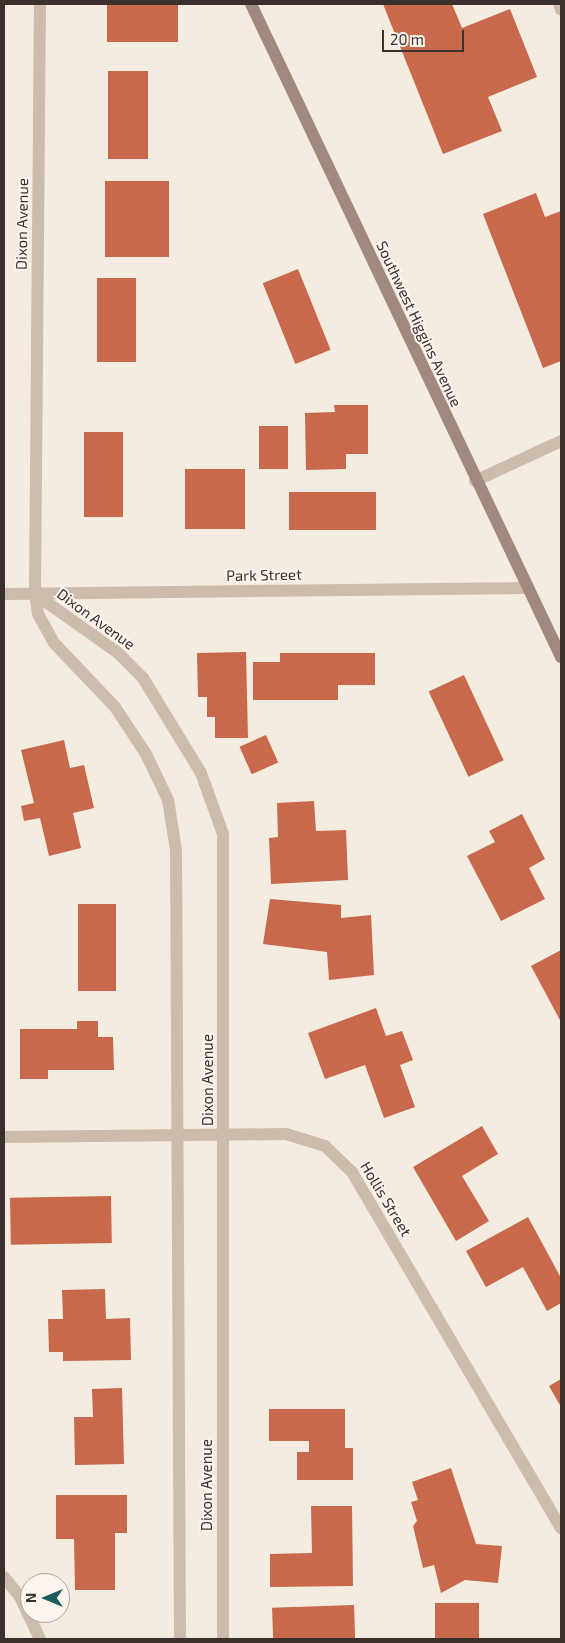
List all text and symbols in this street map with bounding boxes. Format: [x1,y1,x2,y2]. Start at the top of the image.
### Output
scale bar [385,20,468,52]
text: 20 m [390,30,424,48]
street label: Dixon Avenue [12,178,32,270]
street label: Southwest Higgins Avenue [373,238,465,410]
street label: Park Street [226,565,302,585]
street label: Dixon Avenue [53,585,139,653]
street label: Dixon Avenue [199,1034,217,1126]
street label: Hollis Street [357,1158,415,1240]
street label: Dixon Avenue [198,1439,216,1531]
north arrow [20,1573,70,1623]
text: N [22,1593,39,1603]

